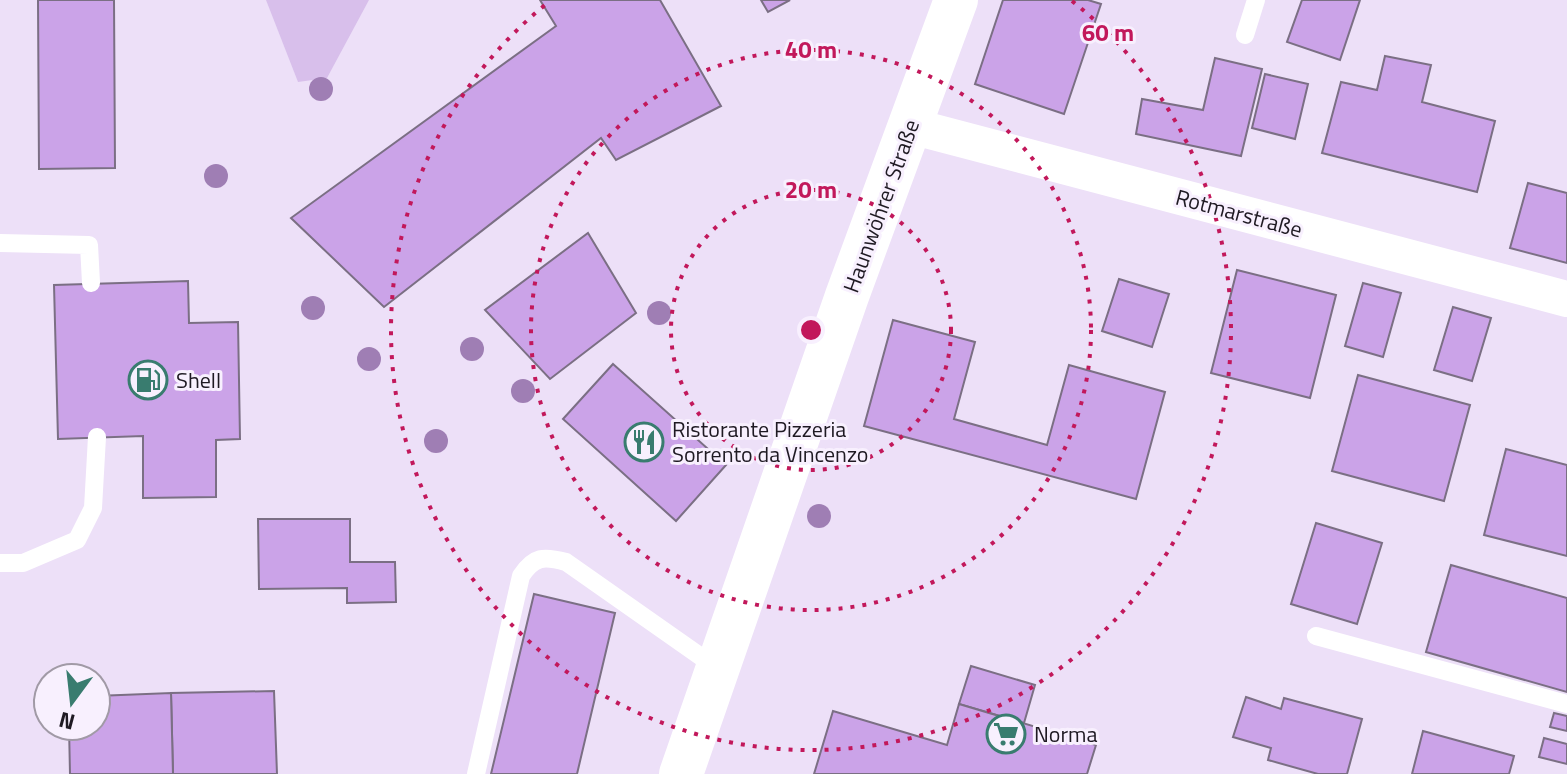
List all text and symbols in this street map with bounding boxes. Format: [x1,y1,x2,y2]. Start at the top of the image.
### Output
text: 60 m [1082,14,1134,50]
text: 40 m [785,31,837,67]
street label: Haunwöhrer Straße [834,115,928,297]
text: 20 m [785,171,837,207]
street label: Rotmarstraße [1172,180,1306,246]
centre of rings [797,316,825,344]
fuel station icon: Shell [127,359,169,401]
place label: Shell [176,363,221,397]
place label: Ristorante Pizzeria Sorrento da Vincenzo [672,412,868,471]
restaurant icon: Ristorante Pizzeria Sorrento da Vincenzo [623,421,665,463]
north arrow [32,662,112,742]
text: N [55,703,79,740]
supermarket icon: Norma [985,713,1027,755]
place label: Norma [1034,717,1097,751]

